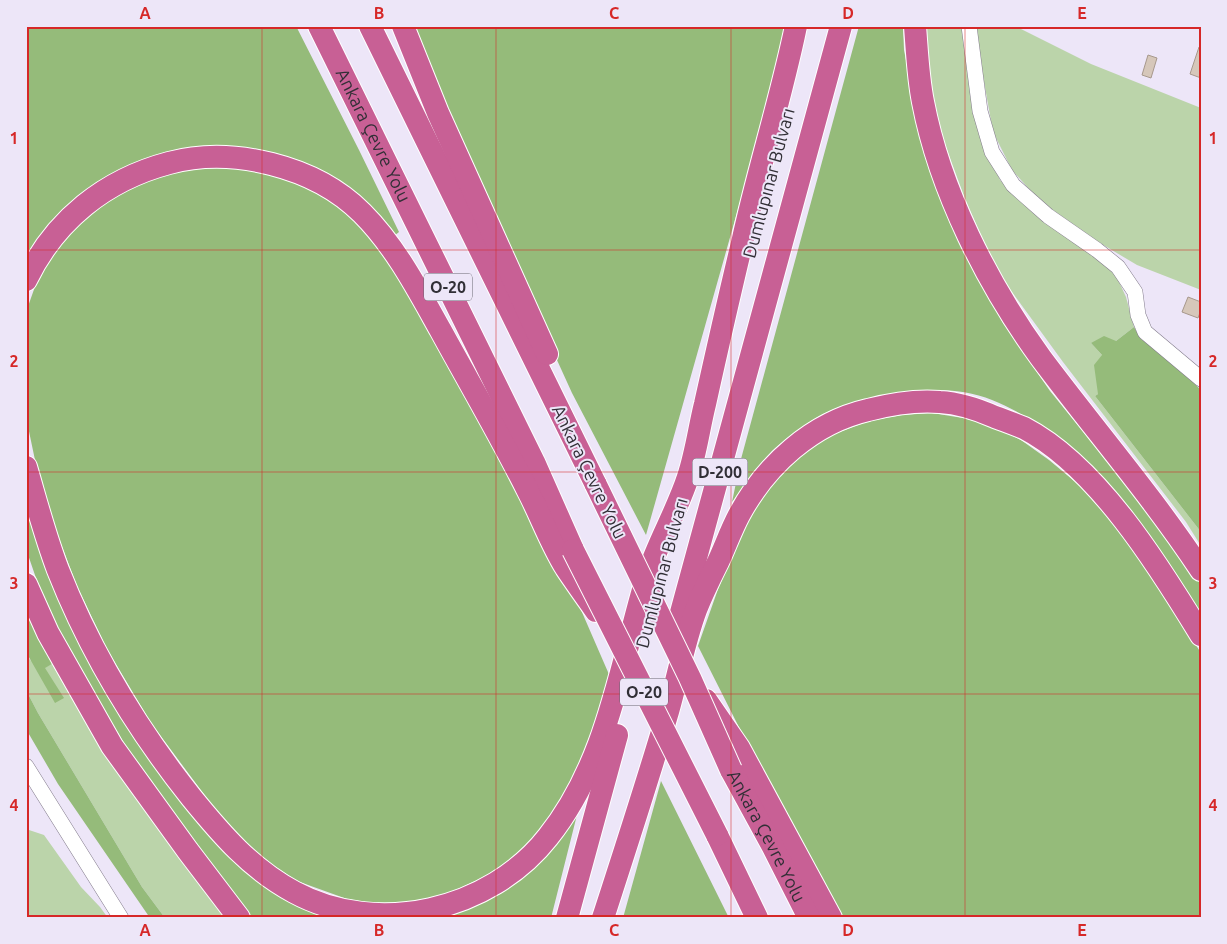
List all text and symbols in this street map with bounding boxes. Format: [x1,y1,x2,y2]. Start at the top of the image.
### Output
text: A [139,4,151,22]
text: B [374,4,384,22]
text: C [609,4,619,22]
text: D [842,4,854,22]
text: E [1077,4,1087,22]
street label: Ankara Çevre Yolu [333,65,415,205]
street label: Dumlupınar Bulvarı [738,106,798,260]
text: 1 [9,129,19,147]
text: 1 [1208,129,1218,147]
road number: O-20 [424,274,472,300]
text: 2 [9,352,19,370]
text: 2 [1208,352,1218,370]
street label: Ankara Çevre Yolu [549,401,631,542]
road number: D-200 [692,458,748,486]
street label: Dumlupınar Bulvarı [631,496,691,650]
text: 3 [9,574,19,592]
text: 3 [1208,574,1218,592]
road number: O-20 [620,679,668,706]
street label: Ankara Çevre Yolu [724,766,810,905]
text: 4 [9,796,19,814]
text: 4 [1208,796,1218,814]
text: A [139,921,151,939]
text: B [374,921,384,939]
text: C [609,921,619,939]
text: D [842,921,854,939]
text: E [1077,921,1087,939]

